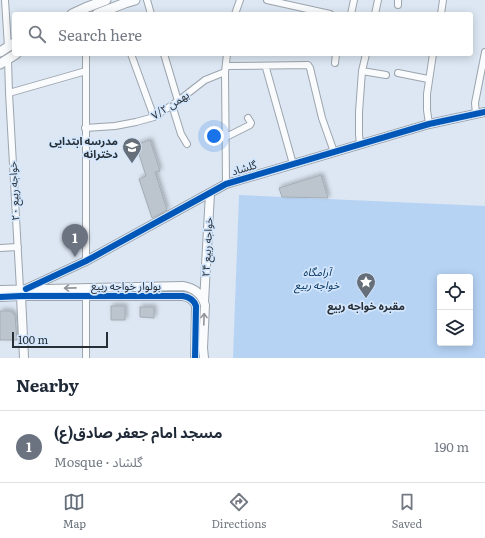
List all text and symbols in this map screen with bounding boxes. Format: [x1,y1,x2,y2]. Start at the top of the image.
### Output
search box [12,12,473,56]
icon: search [26,23,48,45]
text: Search here [58,23,142,46]
street label: بهمن ۷/۲ [147,86,192,122]
your location [204,126,224,146]
place label: مدرسه ابتدایی دخترانه [49,132,118,161]
school or university icon: مدرسه ابتدایی دخترانه [121,136,143,164]
street label: گلشاد [229,156,259,178]
street label: خواجه ربیع ۲۰ [3,160,24,221]
street label: خواجه ربیع ۲۴ [196,216,217,277]
pin: 1 [62,224,88,257]
park label: آرامگاه خواجه ربیع [294,263,340,294]
place icon: مقبره خواجه ربیع [355,271,377,299]
map controls [437,274,473,346]
button: locate [437,274,473,310]
street label: بولوار خواجه ربیع [91,277,161,294]
one-way arrow [64,284,77,292]
place label: مقبره خواجه ربیع [327,297,405,315]
button: layers [437,310,473,346]
one-way arrow [200,313,208,326]
scale bar [12,330,108,349]
text: 100 m [18,331,48,347]
text: Nearby [16,372,79,397]
text: مسجد امام جعفر صادق(ع) [54,420,222,443]
text: 1 [26,437,32,456]
text: 190 m [434,437,469,456]
text: Mosque · گلشاد [54,452,143,471]
tab: Map [63,491,86,531]
tab: Directions [211,491,266,531]
tab: Saved [392,491,422,531]

